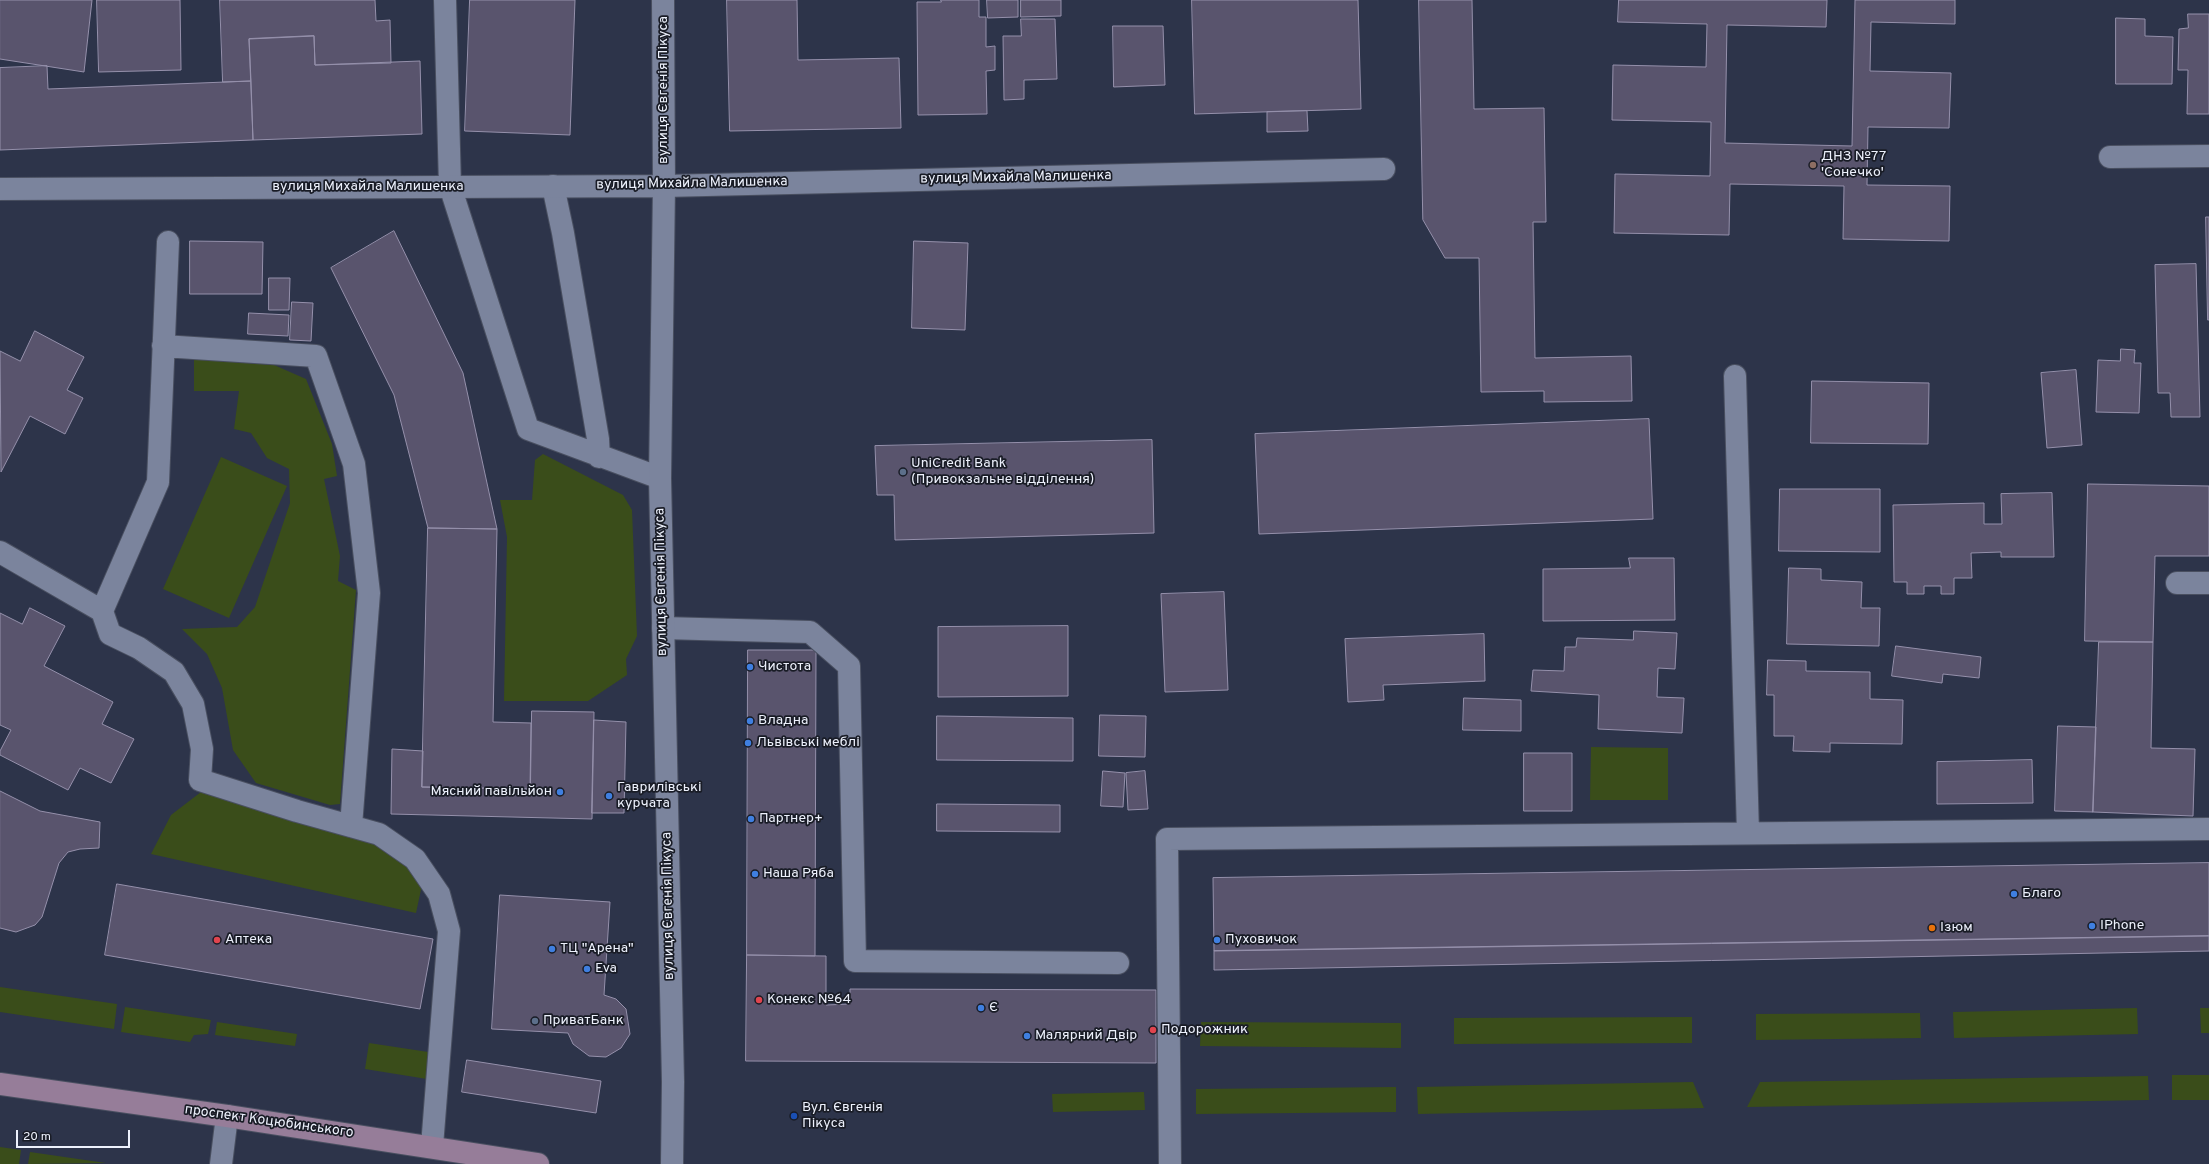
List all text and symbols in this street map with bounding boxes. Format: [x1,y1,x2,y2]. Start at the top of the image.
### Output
street label: вулиця Євгенія Пікуса [656,16,672,164]
place label: ДНЗ №77 'Сонечко' [1821,149,1886,182]
marker: ДНЗ №77 'Сонечко' [1808,160,1818,170]
street label: вулиця Михайла Малишенка [920,168,1112,188]
street label: вулиця Михайла Малишенка [596,174,788,194]
street label: вулиця Михайла Малишенка [272,179,464,195]
place label: UniCredit Bank (Привокзальне відділення) [911,456,1094,488]
marker: UniCredit Bank (Привокзальне відділення) [898,467,908,477]
street label: вулиця Євгенія Пікуса [652,508,672,656]
place label: Чистота [758,659,811,675]
marker: Чистота [745,662,755,672]
place label: Владна [758,713,808,729]
marker: Владна [745,716,755,726]
place label: Львівські меблі [756,735,860,751]
marker: Львівські меблі [743,738,753,748]
place label: Гаврилівські курчата [617,780,702,812]
place label: Мясний павільйон [430,784,552,800]
marker: Мясний павільйон [555,787,565,797]
marker: Гаврилівські курчата [604,791,614,801]
place label: Партнер+ [759,811,823,827]
marker: Партнер+ [746,814,756,824]
street label: вулиця Євгенія Пікуса [659,832,679,980]
place label: Наша Ряба [763,866,834,882]
marker: Наша Ряба [750,869,760,879]
place label: Благо [2022,886,2061,902]
marker: Благо [2009,889,2019,899]
place label: IPhone [2100,918,2144,934]
place label: Ізюм [1940,920,1973,936]
marker: IPhone [2087,921,2097,931]
marker: Ізюм [1927,923,1937,933]
place label: Аптека [225,932,272,948]
place label: Пуховичок [1225,932,1297,948]
marker: Аптека [212,935,222,945]
marker: Пуховичок [1212,935,1222,945]
place label: ТЦ "Арена" [560,941,634,957]
marker: ТЦ "Арена" [547,944,557,954]
place label: Eva [595,961,617,977]
marker: Eva [582,964,592,974]
place label: Конекс №64 [767,992,851,1008]
marker: Конекс №64 [754,995,764,1005]
place label: Є [989,1000,998,1016]
marker: Є [976,1003,986,1013]
place label: ПриватБанк [543,1013,624,1029]
marker: ПриватБанк [530,1016,540,1026]
place label: Подорожник [1161,1022,1248,1038]
marker: Подорожник [1148,1025,1158,1035]
place label: Малярний Двір [1035,1028,1137,1044]
marker: Малярний Двір [1022,1031,1032,1041]
place label: Вул. Євгенія Пікуса [802,1100,883,1132]
street label: проспект Коцюбинського [183,1102,355,1142]
marker: Вул. Євгенія Пікуса [789,1111,799,1121]
scale bar [18,1122,132,1148]
text: 20 m [23,1129,51,1145]

